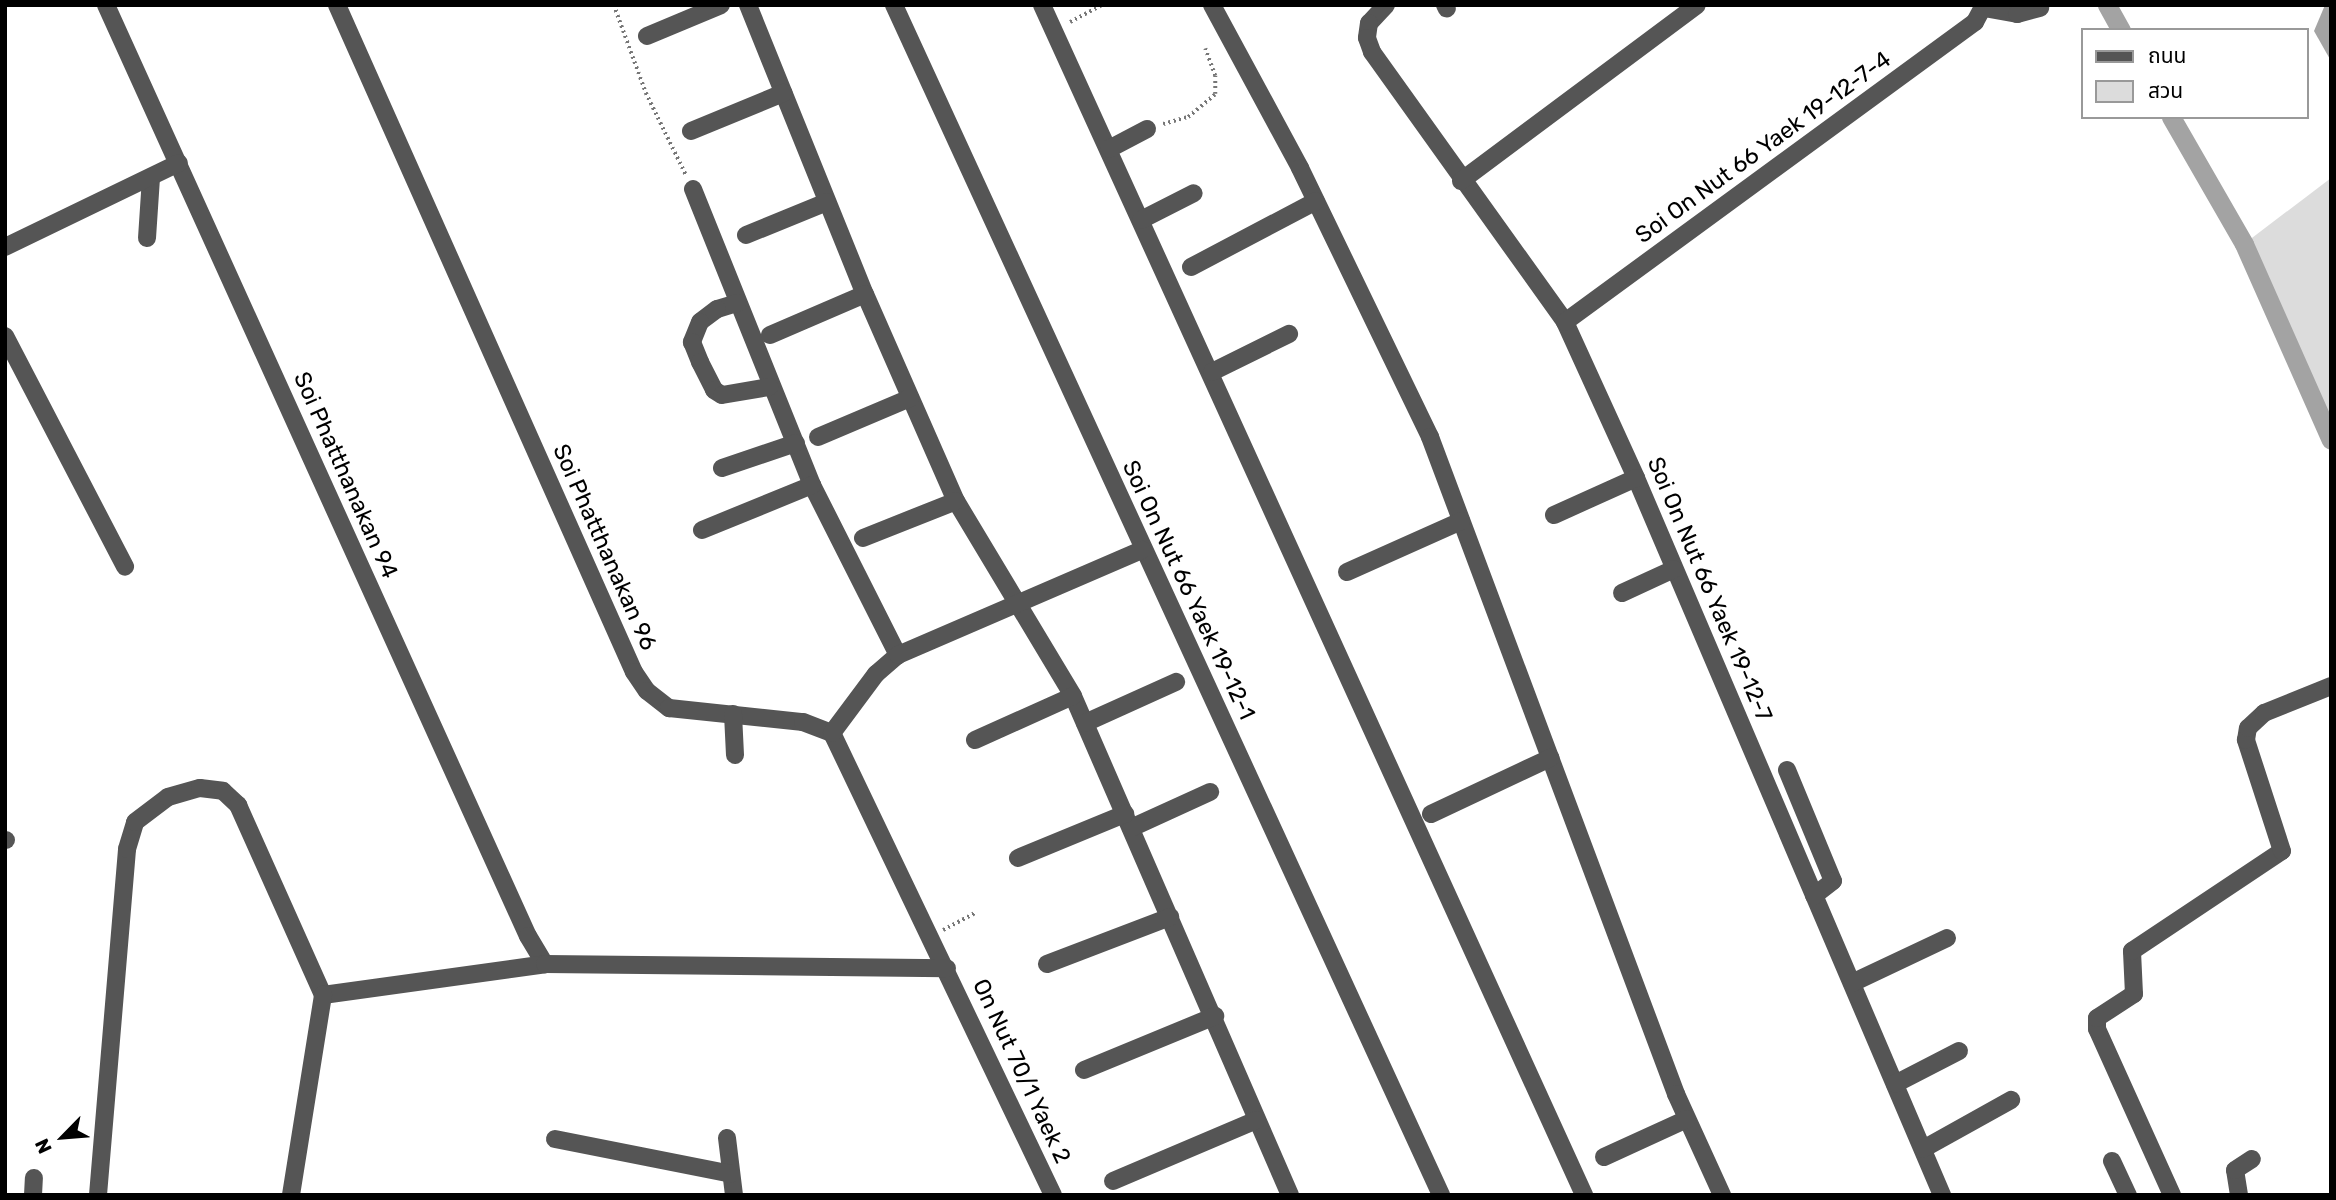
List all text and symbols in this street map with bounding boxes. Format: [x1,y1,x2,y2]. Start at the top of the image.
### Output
legend [2080,28,2308,119]
text: ถนน [2148,43,2186,68]
street label: Soi On Nut 66 Yaek 19-12-7-4 [1630,45,1896,249]
text: สวน [2148,78,2183,103]
street label: Soi Phatthanakan 94 [288,368,404,582]
street label: Soi Phatthanakan 96 [547,440,663,654]
street label: Soi On Nut 66 Yaek 19-12-7 [1642,452,1778,726]
street label: Soi On Nut 66 Yaek 19-12-1 [1117,456,1261,724]
street label: On Nut 70/1 Yaek 2 [967,974,1077,1168]
north arrow [28,1102,98,1172]
text: N [30,1135,57,1157]

